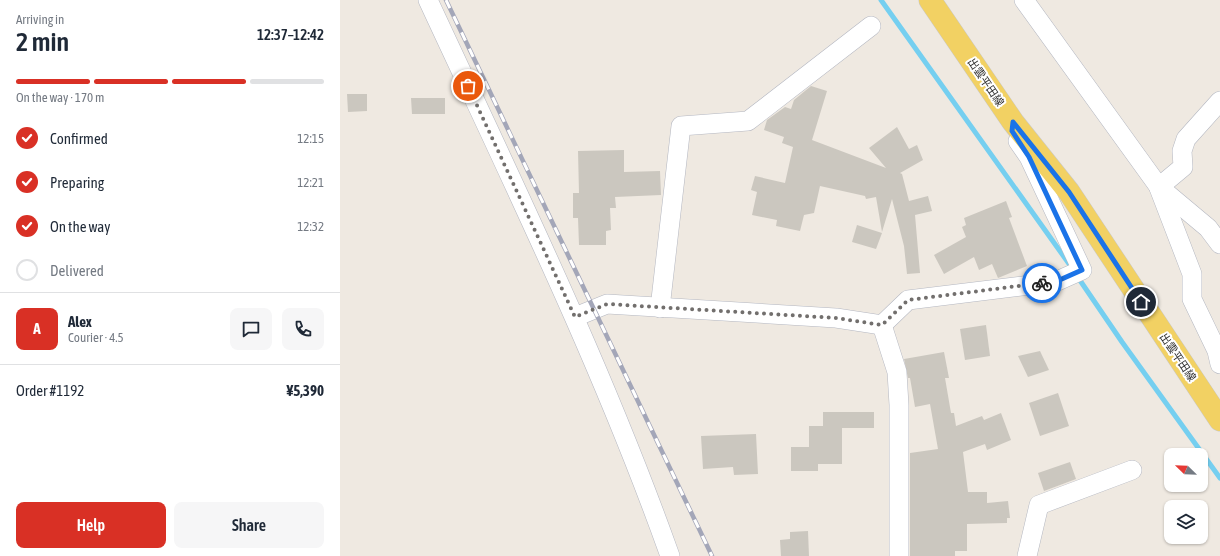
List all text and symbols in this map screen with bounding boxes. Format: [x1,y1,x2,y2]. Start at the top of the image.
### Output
text: Arriving in [16,12,64,27]
text: 12:37–12:42 [257,26,324,43]
text: 2 min [16,27,69,57]
street label: 出雲平田線 [966,56,1006,108]
pin [451,69,485,103]
icon: bag [457,75,479,97]
text: On the way · 170 m [16,90,104,105]
icon: check [16,127,38,149]
text: Confirmed [50,130,108,147]
text: 12:15 [297,131,324,146]
icon: check [16,171,38,193]
text: Preparing [50,174,104,191]
text: 12:21 [297,175,324,190]
icon: check [16,215,38,237]
text: On the way [50,218,111,235]
text: 12:32 [297,219,324,234]
text: Delivered [50,262,104,279]
courier [1022,263,1062,303]
icon: bike [1031,272,1053,294]
pin [1124,285,1158,319]
icon: home [1130,291,1152,313]
button: chat [230,308,272,350]
button: phone [282,308,324,350]
text: Alex [68,313,92,330]
text: A [33,320,41,337]
text: Courier · 4.5 [68,330,124,345]
street label: 出雲平田線 [1158,331,1198,383]
text: Order #1192 [16,382,84,399]
text: ¥5,390 [286,382,324,399]
north arrow [1164,448,1208,492]
map controls [1164,448,1208,544]
button: layers [1164,500,1208,544]
button: Help [16,502,166,548]
button: Share [174,502,324,548]

